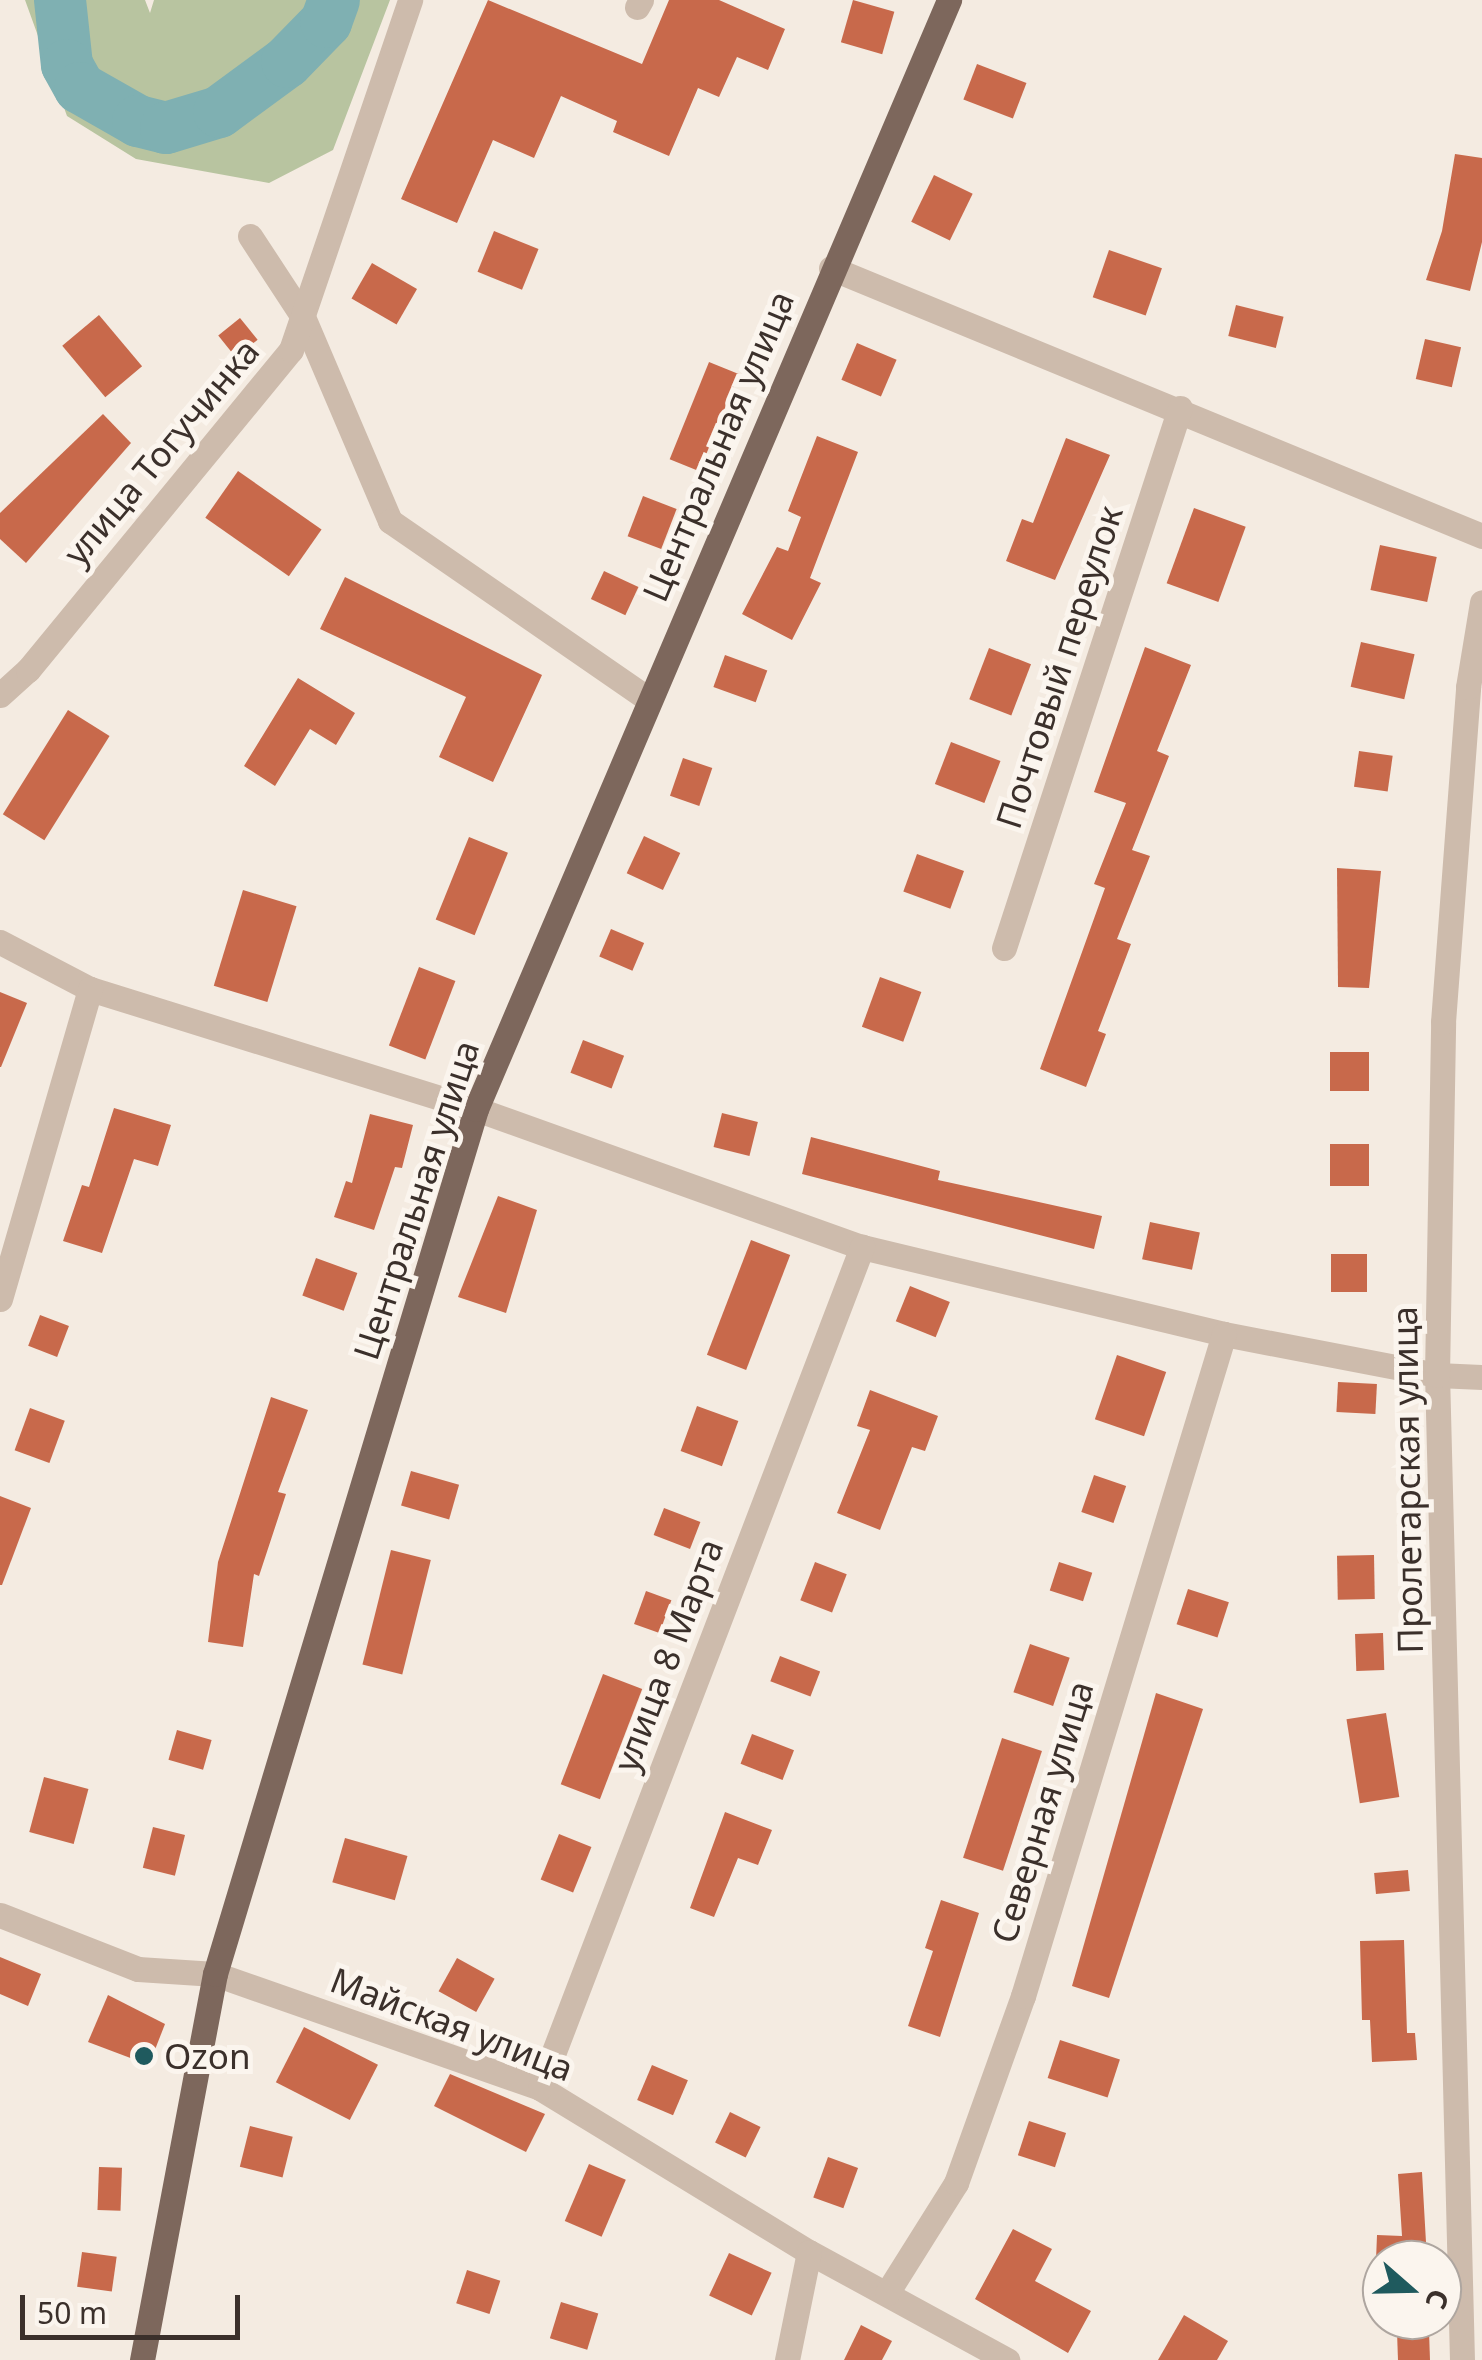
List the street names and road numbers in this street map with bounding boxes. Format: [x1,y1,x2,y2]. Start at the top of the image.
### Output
street label: Центральная улица [634,285,802,607]
street label: улица Тогучинка [54,331,268,573]
street label: Почтовый переулок [987,500,1131,834]
street label: Центральная улица [345,1035,487,1365]
street label: Пролетарская улица [1383,1306,1431,1654]
street label: улица 8 Марта [604,1533,732,1777]
street label: Северная улица [982,1676,1102,1948]
street label: Майская улица [325,1959,579,2089]

